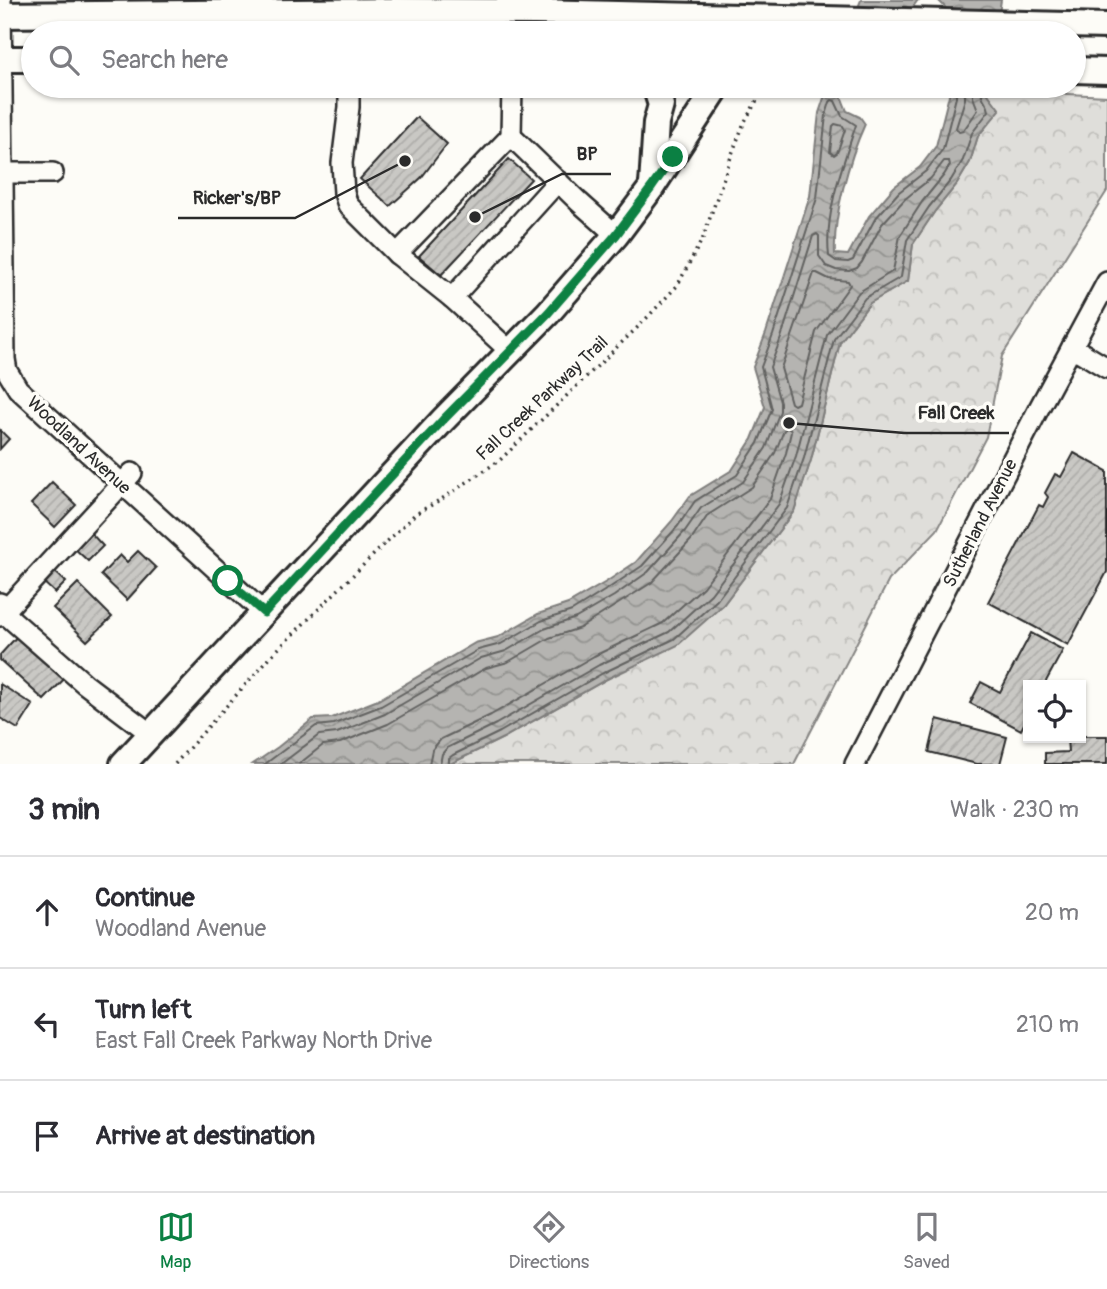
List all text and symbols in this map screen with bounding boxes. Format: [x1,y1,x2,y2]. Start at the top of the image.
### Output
search box [21,21,1086,98]
icon: search [45,41,83,79]
text: Search here [101,44,228,76]
callout: BP [562,134,611,174]
route end [657,141,688,172]
text: BP [576,142,598,166]
callout: Ricker's/BP [178,178,295,218]
text: Ricker's/BP [193,186,282,210]
street label: Fall Creek Parkway Trail [471,331,613,466]
street label: Woodland Avenue [22,391,136,500]
callout: Fall Creek [904,393,1009,433]
text: Fall Creek [917,401,996,425]
street label: Sutherland Avenue [938,455,1023,591]
route start [212,565,243,596]
map controls [1023,680,1086,743]
button: locate [1023,680,1086,743]
text: 3 min [28,791,100,828]
text: Walk · 230 m [950,795,1079,824]
text: Continue [95,882,195,914]
icon: ahead [28,893,66,931]
text: 20 m [1025,898,1079,927]
text: Woodland Avenue [95,914,266,943]
text: Turn left [95,994,191,1026]
icon: left [28,1005,66,1043]
text: 210 m [1016,1010,1079,1039]
text: East Fall Creek Parkway North Drive [95,1026,432,1055]
icon: arrive [28,1117,66,1155]
text: Arrive at destination [95,1120,315,1152]
tab: Map [157,1208,195,1274]
tab: Directions [509,1208,589,1274]
tab: Saved [903,1208,950,1274]

